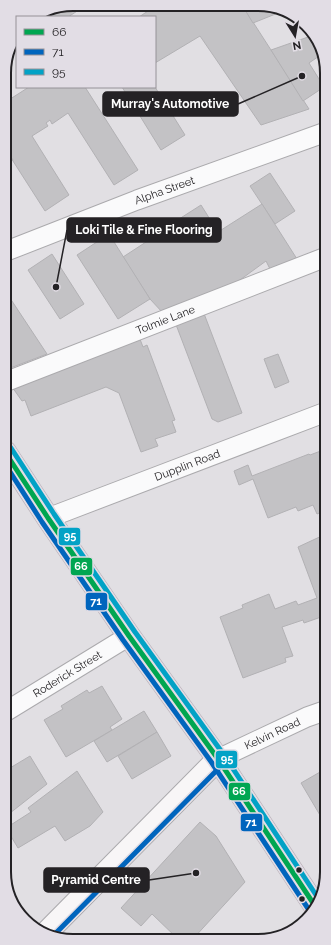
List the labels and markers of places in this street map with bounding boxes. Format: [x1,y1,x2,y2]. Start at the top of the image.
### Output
callout: Murray's Automotive [103,92,238,116]
callout: Loki Tile & Fine Flooring [67,218,221,242]
unlabelled marker [294,865,304,875]
callout: Pyramid Centre [44,868,149,892]
unlabelled marker [297,894,307,904]

